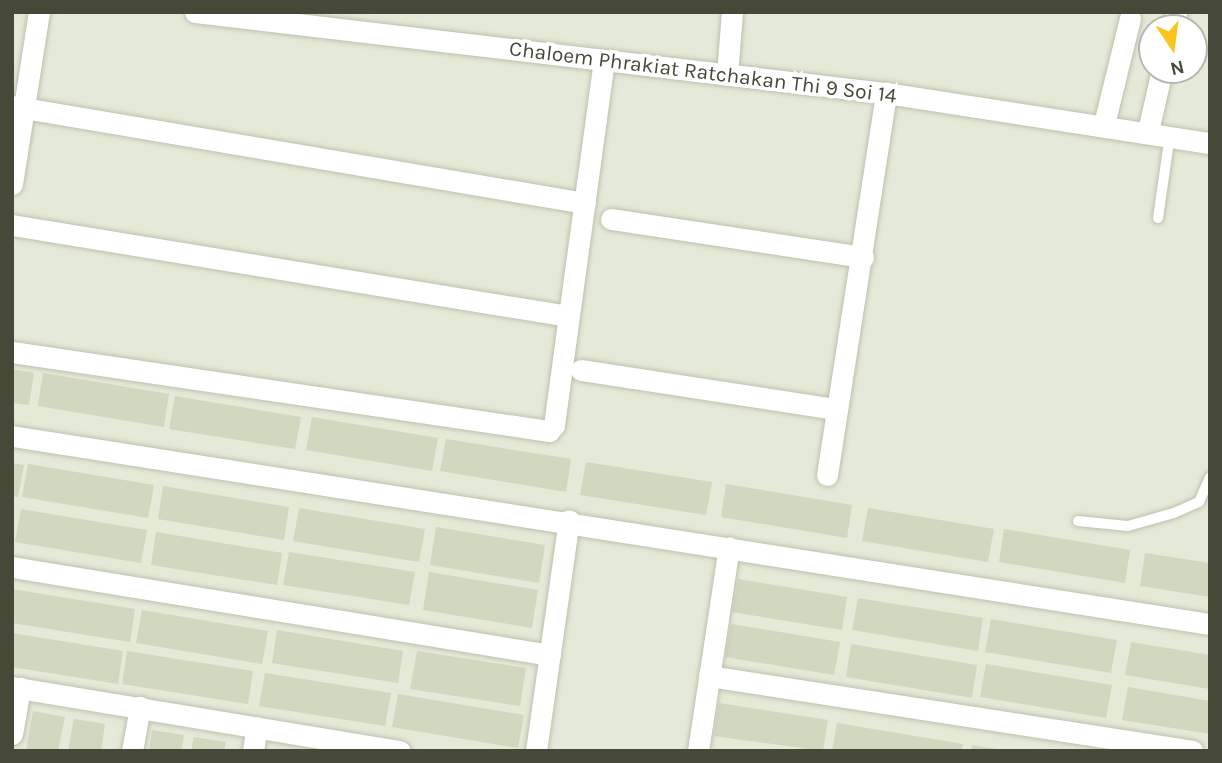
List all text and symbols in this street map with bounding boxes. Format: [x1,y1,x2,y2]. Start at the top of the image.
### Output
north arrow [1138,14,1208,84]
street label: Chaloem Phrakiat Ratchakan Thi 9 Soi 14 [508,36,898,108]
text: N [1168,55,1186,80]

